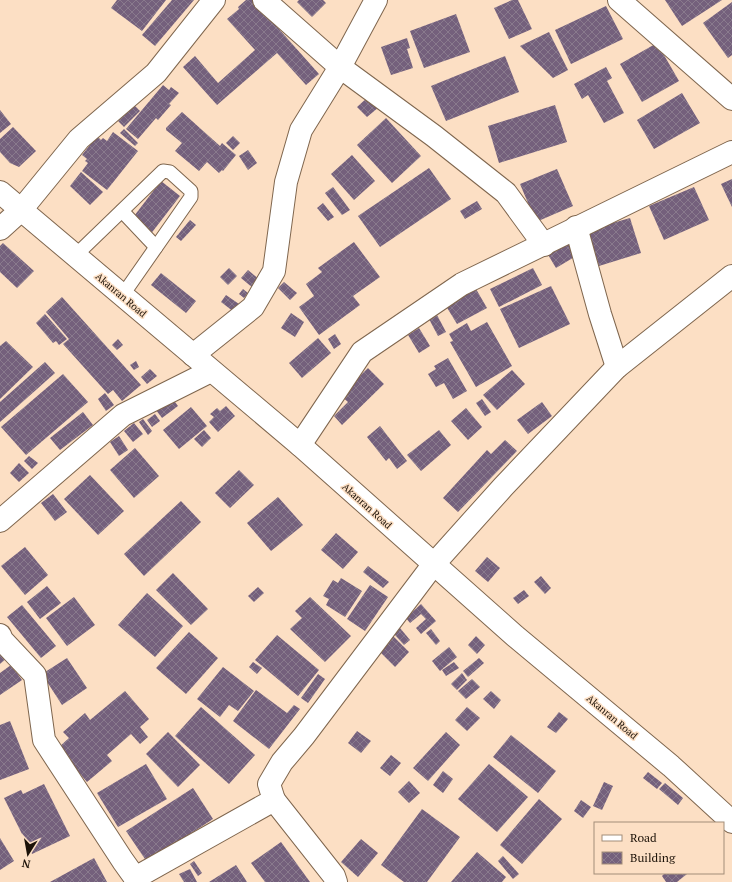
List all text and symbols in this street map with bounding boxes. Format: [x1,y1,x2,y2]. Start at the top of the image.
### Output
street label: Akanran Road [93,270,149,320]
street label: Akanran Road [339,480,395,532]
street label: Akanran Road [584,692,640,742]
legend [594,822,724,874]
text: Road [630,830,657,845]
north arrow [8,834,48,874]
text: Building [630,850,676,865]
text: N [20,856,32,871]

